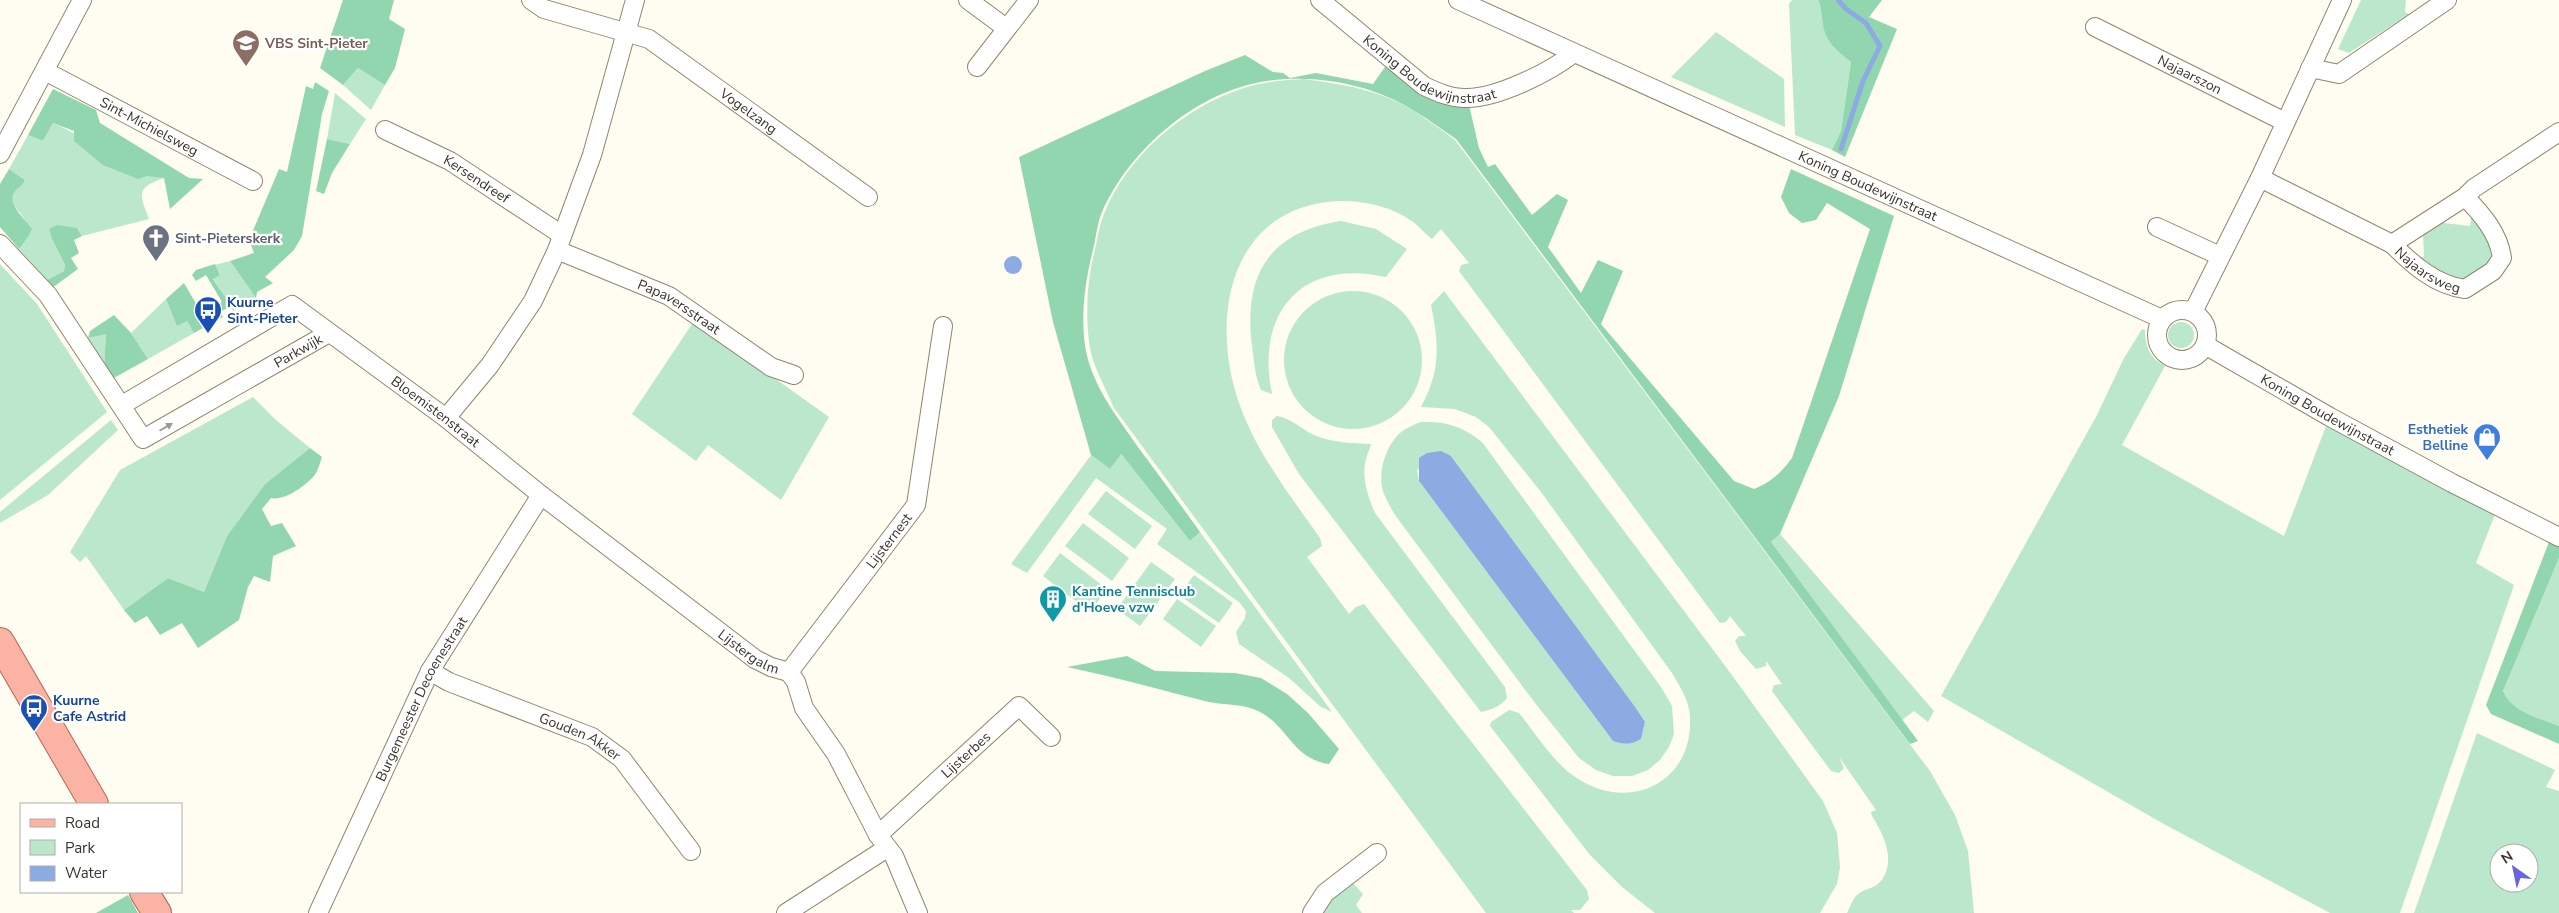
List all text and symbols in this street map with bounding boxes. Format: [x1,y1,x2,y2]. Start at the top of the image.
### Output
school or university icon: VBS Sint-Pieter [231,28,261,67]
street label: Koning Boudewijnstraat [1359,30,1499,108]
place label: VBS Sint-Pieter [264,34,368,53]
street label: Najaarszon [2154,51,2225,99]
street label: Vogelzang [715,84,781,139]
street label: Sint-Michielsweg [96,93,202,160]
street label: Koning Boudewijnstraat [1795,146,1940,226]
street label: Kersendreef [440,150,514,208]
church icon: Sint-Pieterskerk [141,223,171,262]
place label: Sint-Pieterskerk [175,229,281,248]
street label: Najaarsweg [2390,243,2462,298]
street label: Papaversstraat [635,275,724,339]
place label: Kuurne Sint-Pieter [227,293,298,328]
bus stop icon: Kuurne Sint-Pieter [193,295,223,334]
street label: Parkwijk [271,329,327,372]
street label: Koning Boudewijnstraat [2257,370,2398,460]
street label: Bloemistenstraat [387,372,484,452]
place label: Esthetiek Belline [2408,420,2468,455]
one-way arrow [159,422,172,431]
shop icon: Esthetiek Belline [2472,422,2502,461]
street label: Lijsternest [862,509,917,573]
place label: Kantine Tennisclub d'Hoeve vzw [1072,582,1195,617]
building icon: Kantine Tennisclub d'Hoeve vzw [1038,584,1068,623]
street label: Burgemeester Decoenestraat [371,613,472,784]
street label: Lijstergalm [714,625,781,679]
place label: Kuurne Cafe Astrid [53,691,126,726]
bus stop icon: Kuurne Cafe Astrid [19,693,49,732]
street label: Gouden Akker [536,709,624,765]
street label: Lijsterbes [937,727,995,782]
legend [20,803,182,893]
text: Road [65,813,100,833]
text: Park [65,838,95,858]
north arrow [2489,843,2539,893]
text: N [2498,847,2517,868]
text: Water [65,863,108,883]

